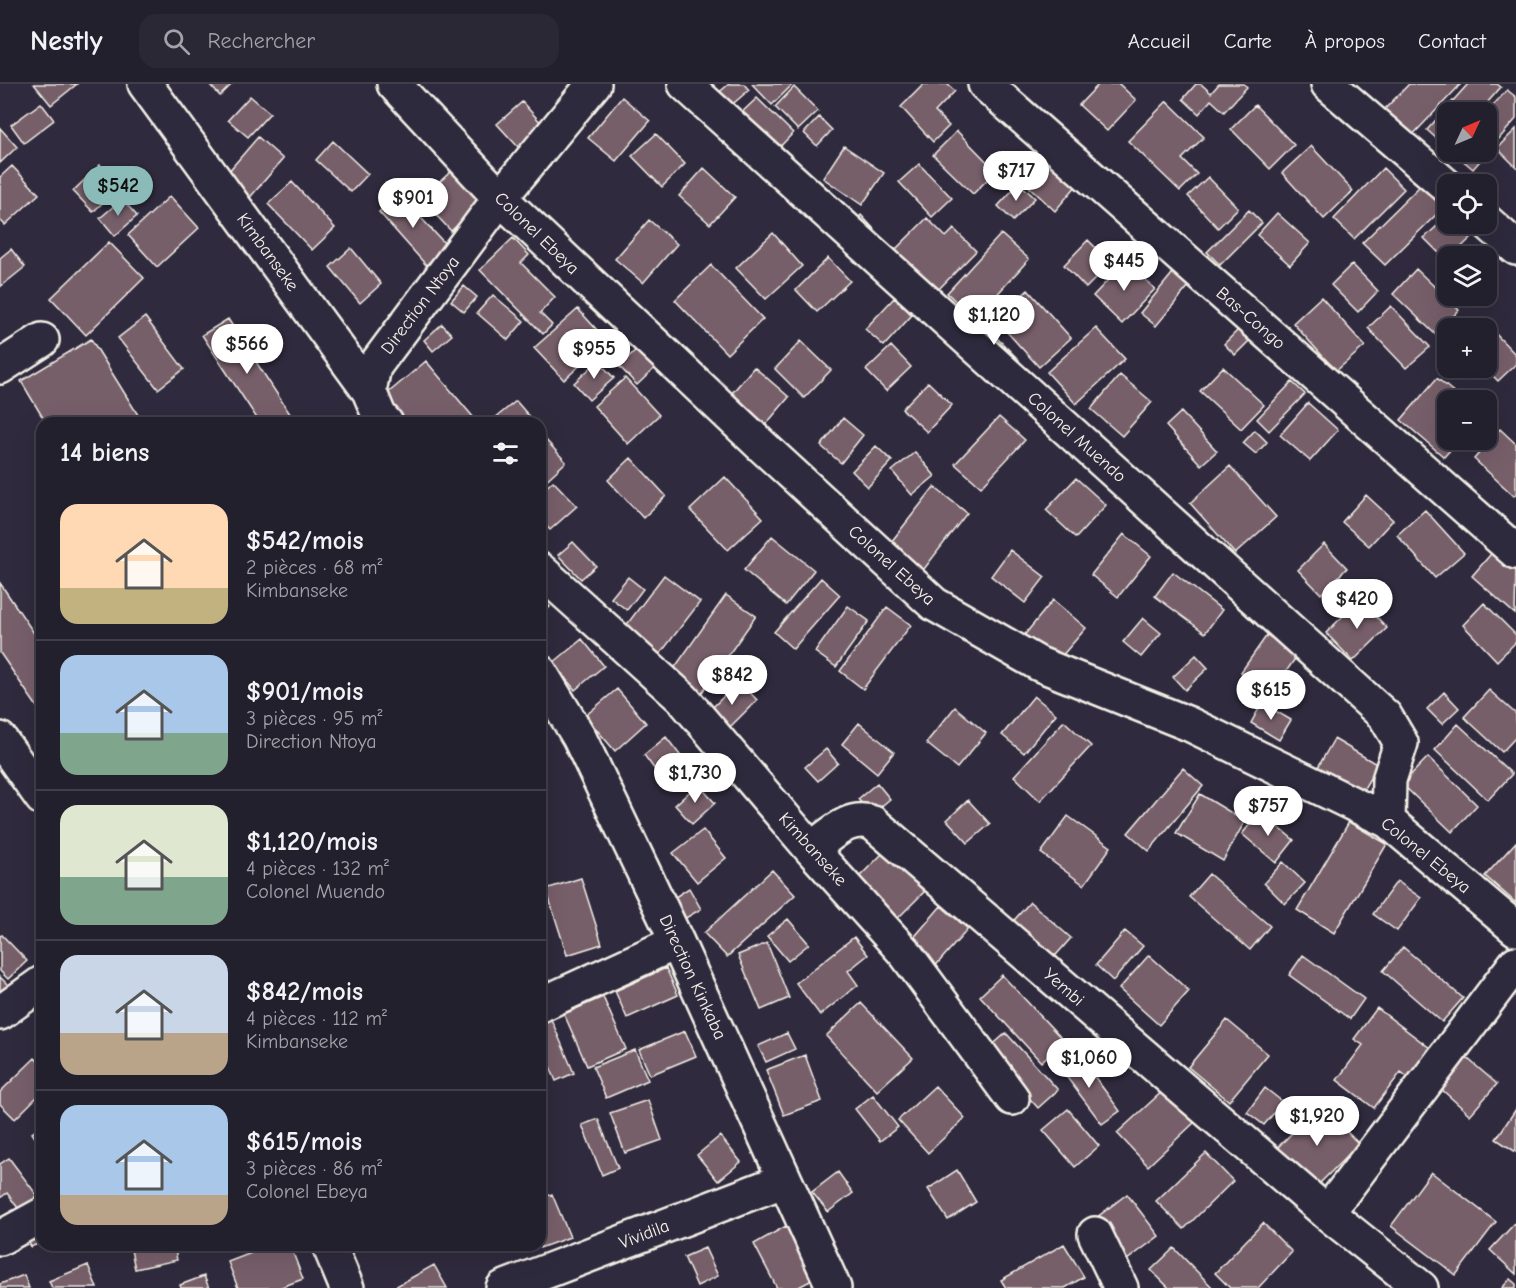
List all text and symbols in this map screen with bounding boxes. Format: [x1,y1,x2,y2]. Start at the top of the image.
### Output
search box [139,14,559,68]
text: Nestly [30,25,103,57]
icon: search [160,25,193,58]
text: Rechercher [208,28,315,54]
text: Accueil [1128,29,1191,53]
text: Carte [1224,29,1272,53]
text: À propos [1305,29,1385,53]
text: Contact [1418,29,1486,53]
north arrow [1437,102,1497,162]
map controls [1437,102,1497,450]
pin: $717 [980,151,1052,202]
text: $717 [997,159,1035,182]
pin: $542 [82,166,154,217]
text: $542 [97,174,139,197]
button: locate [1437,174,1497,234]
pin: $901 [377,178,449,229]
text: $901 [392,186,434,209]
street label: Colonel Ebeya [490,188,583,279]
street label: Kimbanseke [232,209,303,296]
pin: $445 [1088,241,1160,292]
button: layers [1437,246,1497,306]
text: $445 [1103,249,1145,272]
street label: Direction Ntoya [377,252,464,359]
street label: Bas-Congo [1212,283,1290,354]
pin: $1,120 [945,295,1043,346]
text: $1,120 [968,303,1020,326]
button: + [1437,318,1497,378]
pin: $566 [211,324,283,375]
pin: $955 [558,329,630,380]
text: $566 [225,332,269,355]
text: $955 [572,337,616,360]
street label: Colonel Muendo [1023,388,1130,487]
button: − [1437,390,1497,450]
icon: filters [489,437,522,470]
text: 14 biens [60,438,149,468]
street label: Colonel Ebeya [844,521,939,610]
text: $542/mois [246,526,364,556]
icon: home [108,528,180,600]
text: 2 pièces · 68 m² [246,556,383,579]
text: Kimbanseke [246,579,348,602]
pin: $420 [1321,579,1393,630]
text: $420 [1336,587,1378,610]
pin: $842 [696,655,768,706]
text: $842 [711,663,753,686]
pin: $615 [1235,670,1307,721]
text: $901/mois [246,677,363,707]
text: $615 [1251,678,1291,701]
icon: home [108,679,180,751]
text: 3 pièces · 95 m² [246,707,383,730]
text: Direction Ntoya [246,730,377,753]
pin: $1,730 [646,753,744,804]
text: $1,730 [668,761,722,784]
pin: $757 [1232,786,1304,837]
text: $757 [1248,794,1288,817]
street label: Kimbanseke [774,808,851,890]
street label: Colonel Ebeya [1377,813,1475,898]
text: $1,120/mois [246,827,378,857]
icon: home [108,829,180,901]
text: 4 pièces · 132 m² [246,857,389,880]
text: Colonel Muendo [246,880,385,903]
street label: Direction Kinkaba [654,911,731,1043]
street label: Yembi [1039,964,1088,1011]
text: $842/mois [246,977,363,1007]
icon: home [108,979,180,1051]
text: 4 pièces · 112 m² [246,1007,387,1030]
text: Kimbanseke [246,1030,348,1053]
pin: $1,060 [1040,1038,1138,1089]
text: $1,060 [1060,1046,1118,1069]
pin: $1,920 [1268,1096,1366,1147]
text: $1,920 [1289,1104,1345,1127]
text: $615/mois [246,1127,362,1157]
icon: home [108,1129,180,1201]
text: 3 pièces · 86 m² [246,1157,382,1180]
text: Colonel Ebeya [246,1180,368,1203]
street label: Vividila [616,1215,672,1254]

